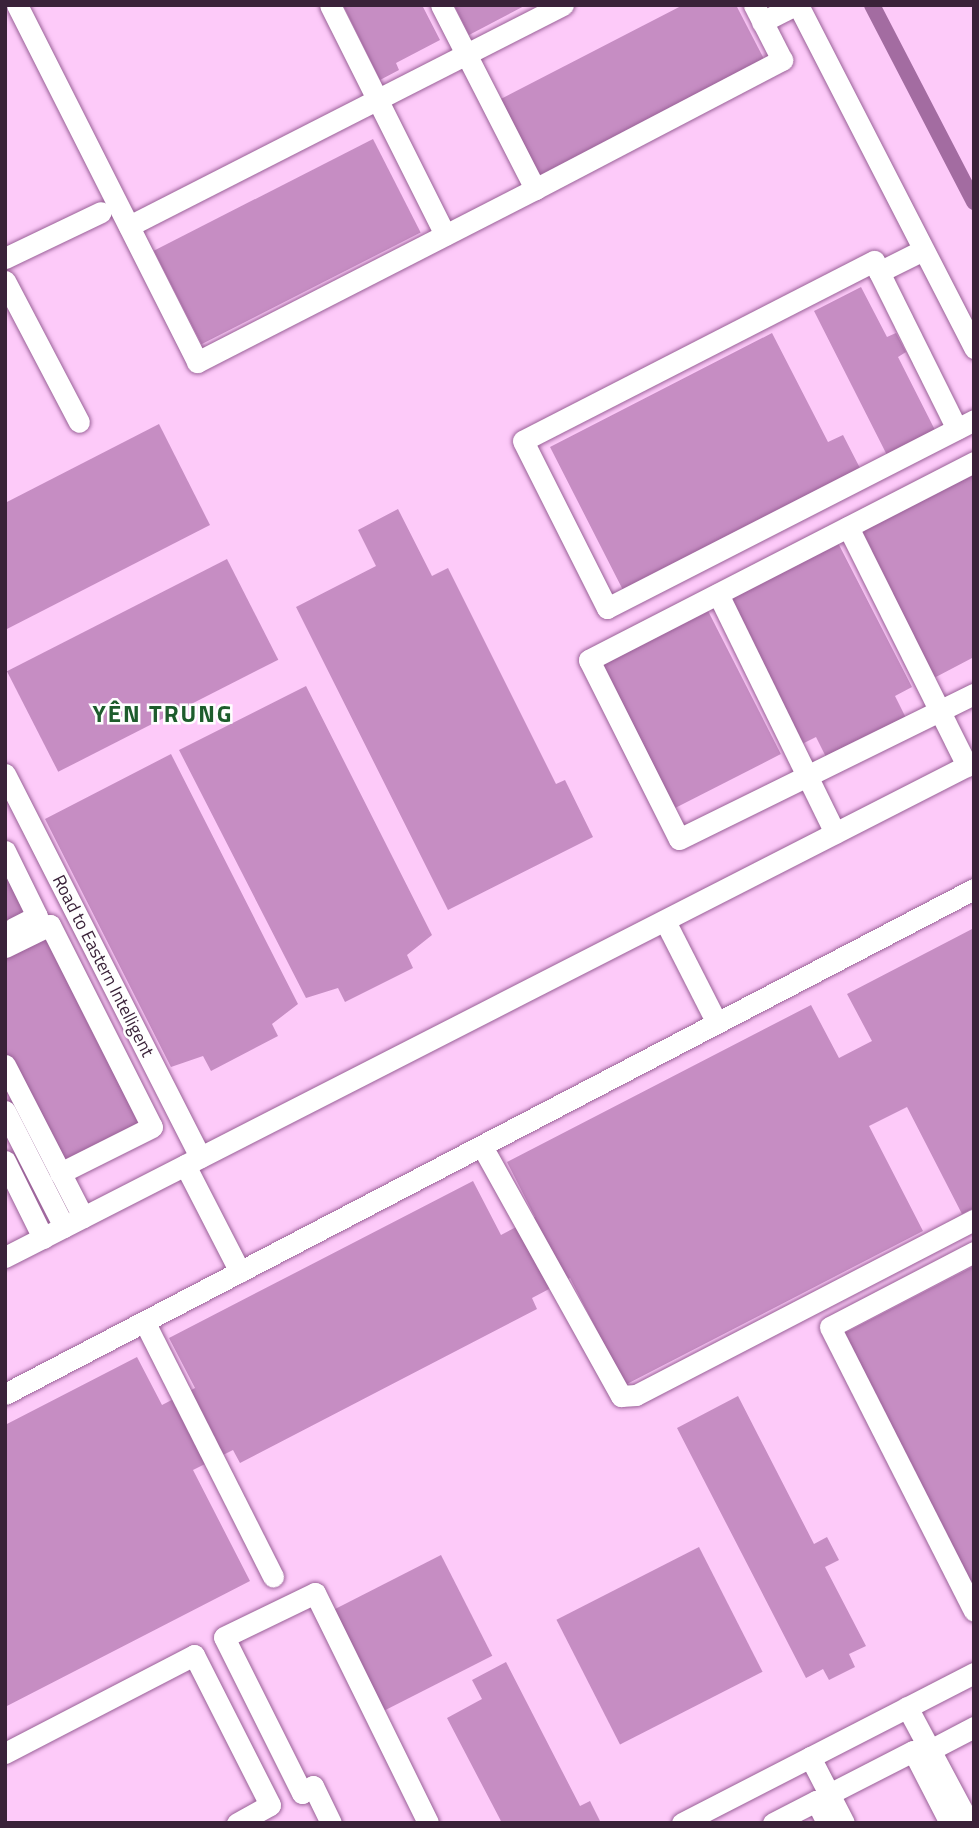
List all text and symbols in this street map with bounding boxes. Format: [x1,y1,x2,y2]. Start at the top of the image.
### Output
district label: YÊN TRUNG [94,700,232,728]
street label: Road to Eastern Intelligent [48,871,158,1061]

